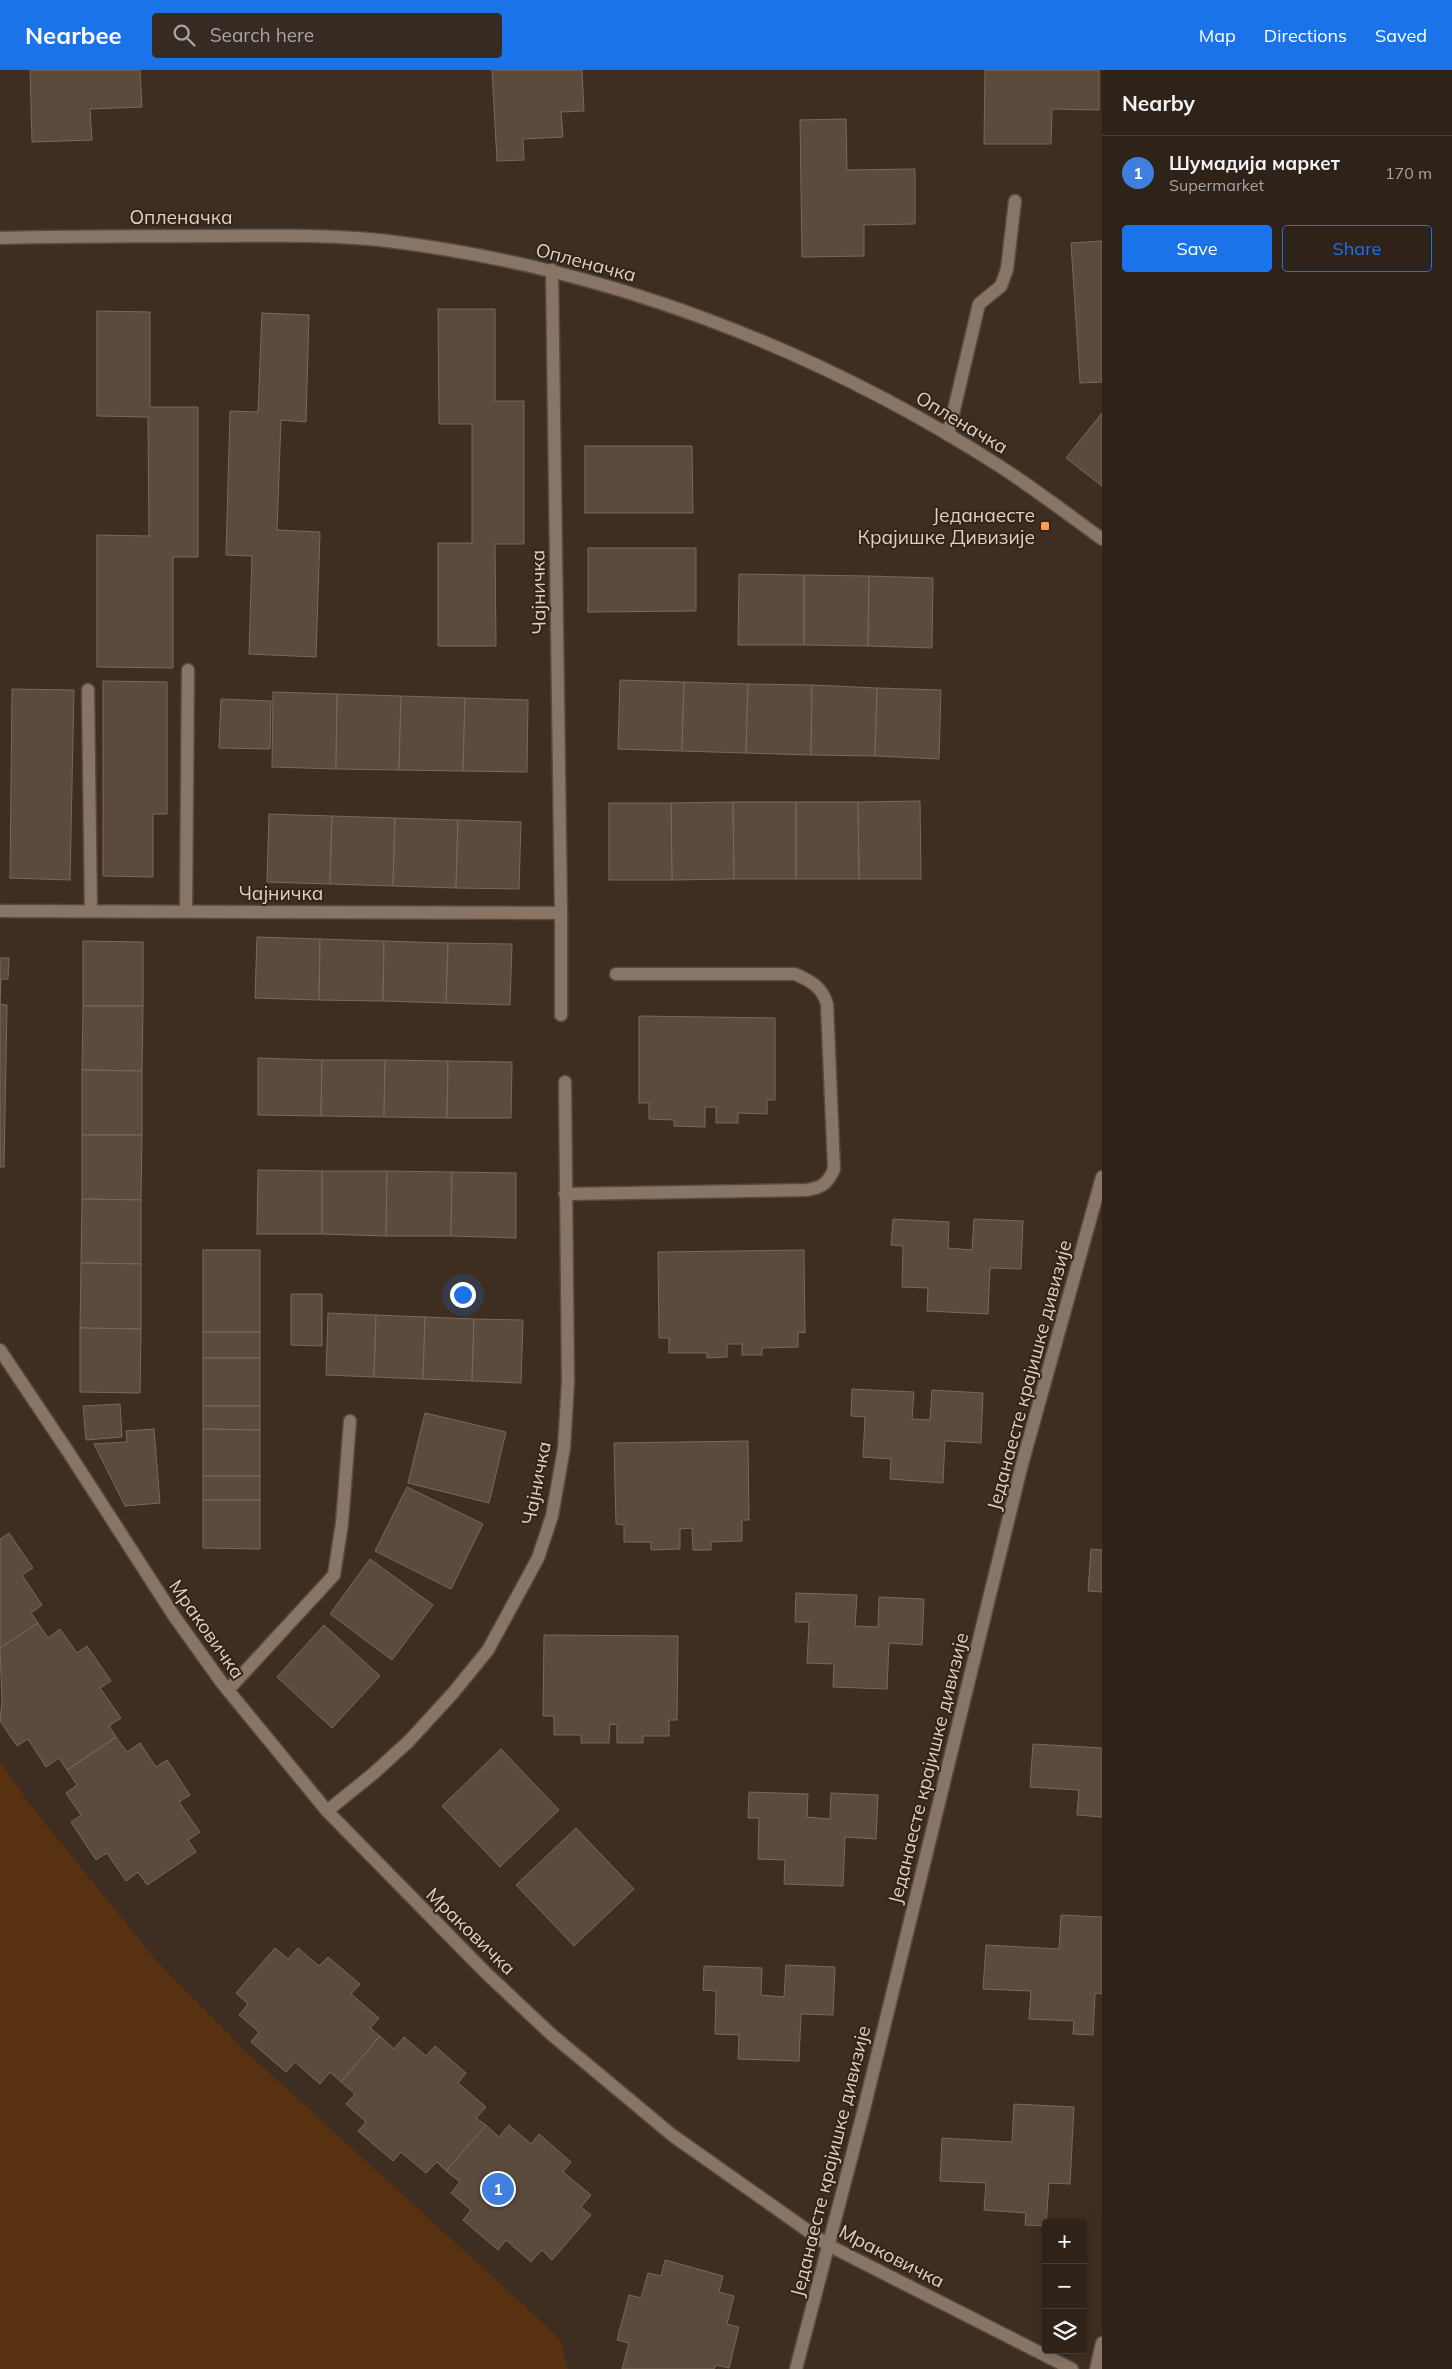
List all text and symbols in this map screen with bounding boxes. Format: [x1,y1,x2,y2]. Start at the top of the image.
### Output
search box [152,13,502,58]
text: Nearbee [25,20,122,50]
icon: search [170,21,198,49]
text: Search here [210,23,314,47]
text: Map [1199,24,1236,47]
text: Directions [1264,24,1347,47]
text: Saved [1375,24,1427,47]
text: Nearby [1122,90,1195,116]
text: Шумадија маркет [1169,151,1340,175]
text: 1 [1133,163,1143,183]
text: 170 m [1385,163,1432,183]
text: Supermarket [1169,175,1264,195]
street label: Опленачка [129,205,233,229]
button: Save [1122,225,1272,272]
button: Share [1282,225,1432,272]
street label: Опленачка [533,237,639,287]
street label: Опленачка [912,385,1012,459]
place label: Једанаесте Крајишке Дивизије [857,503,1035,549]
marker: Једанаесте Крајишке Дивизије [1039,520,1051,532]
street label: Чајничка [525,549,551,635]
street label: Чајничка [239,881,323,905]
street label: Једанаесте крајишке дивизије [981,1237,1077,1513]
your location [450,1282,476,1308]
street label: Чајничка [516,1439,556,1527]
street label: Мраковичка [164,1575,250,1683]
street label: Једанаесте крајишке дивизије [883,1630,973,1906]
street label: Мраковичка [421,1882,521,1980]
street label: Једанаесте крајишке дивизије [785,2023,875,2299]
pin: 1 [482,2170,514,2208]
street label: Мраковичка [835,2219,949,2293]
map controls [1042,2219,1087,2354]
button: + [1042,2219,1087,2264]
button: − [1042,2264,1087,2309]
button: layers [1042,2309,1087,2354]

